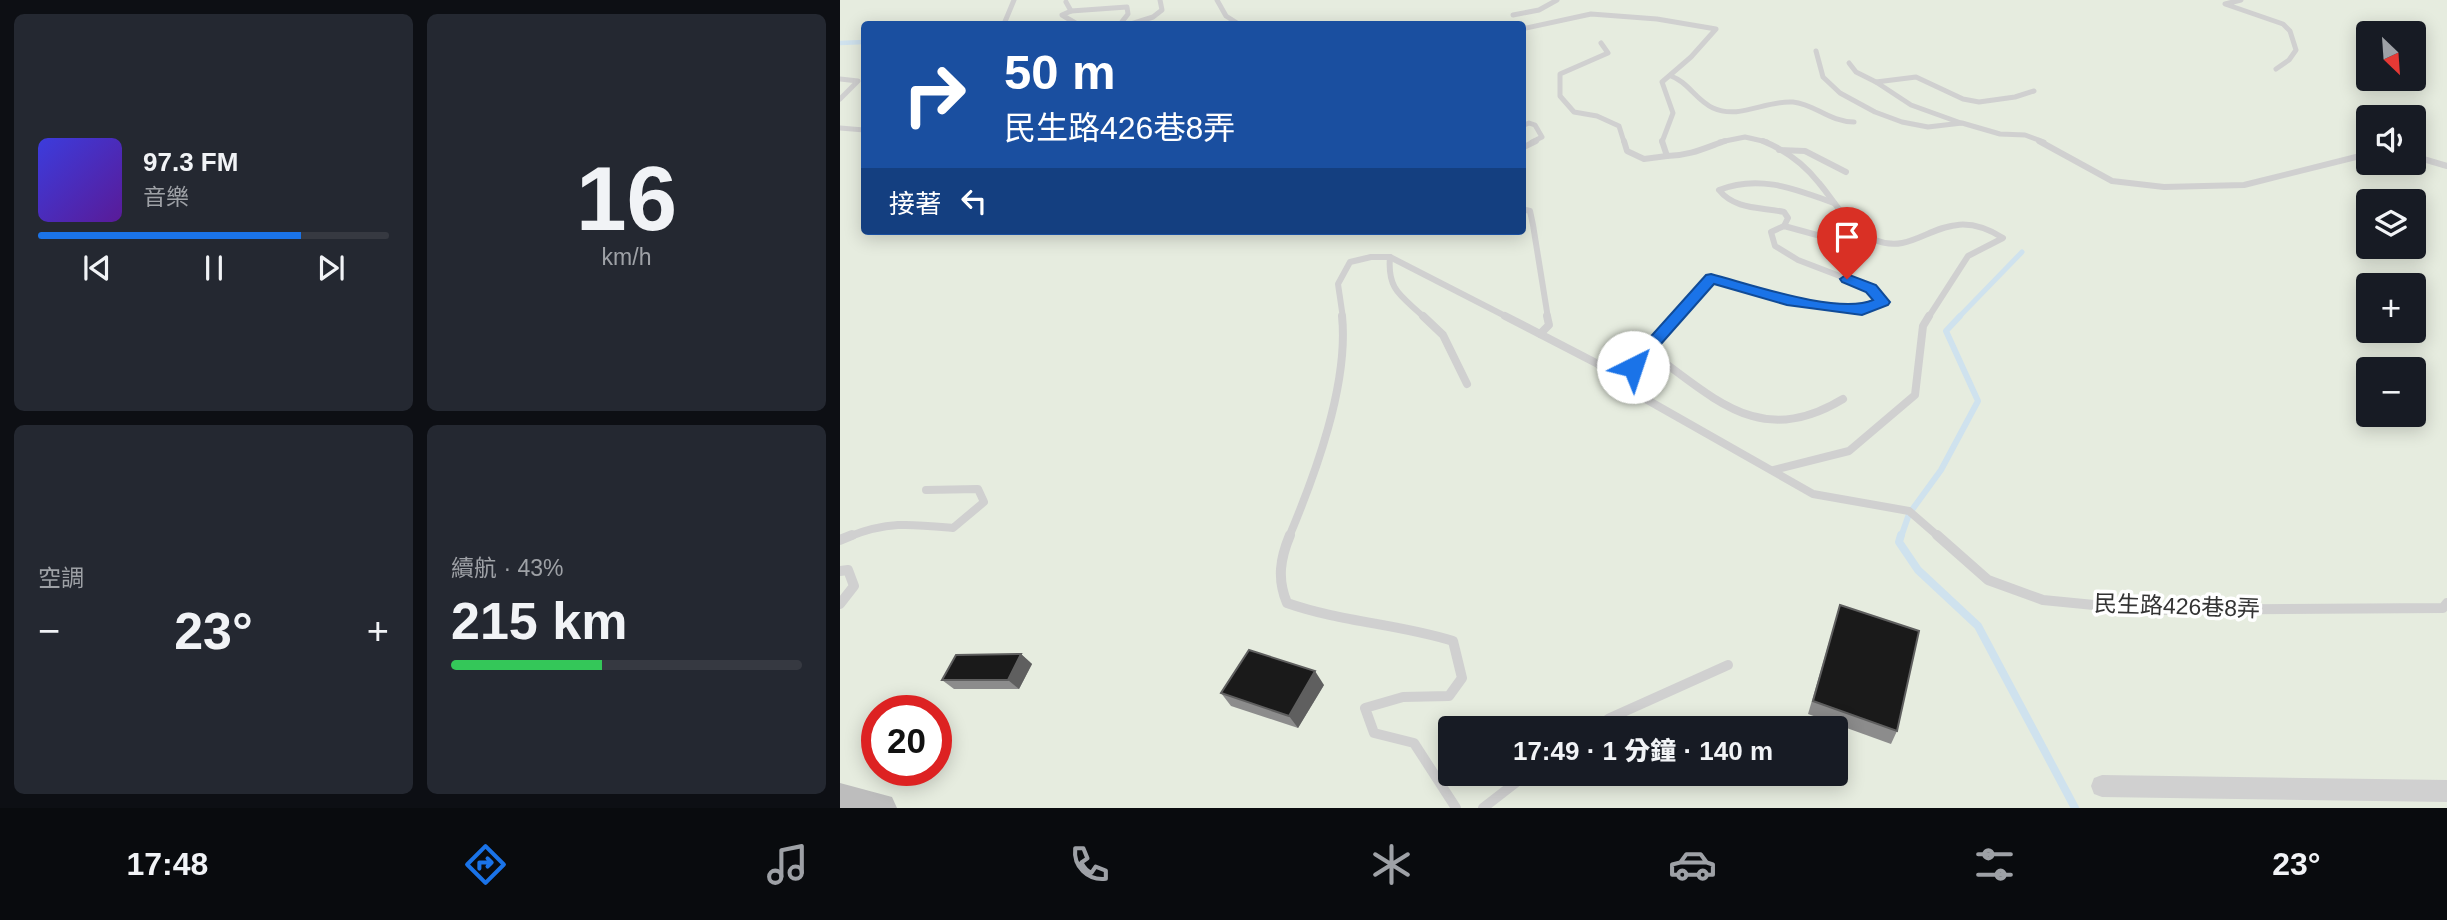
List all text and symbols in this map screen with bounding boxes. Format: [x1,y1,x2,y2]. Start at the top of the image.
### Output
north arrow [2356,21,2426,91]
map controls [2356,21,2426,427]
text: 50 m [1004,45,1116,99]
icon: right [889,49,980,140]
button: sound [2356,105,2426,175]
text: 民生路426巷8弄 [1004,110,1235,146]
text: 97.3 FM [143,147,238,177]
text: 16 [576,148,677,249]
icon: left [955,182,993,220]
text: 音樂 [143,184,189,210]
text: 接著 [889,189,941,219]
button: layers [2356,189,2426,259]
pin [1817,207,1877,279]
icon: arrive [1828,218,1866,256]
text: km/h [602,244,651,270]
icon: previous [78,249,116,287]
icon: pause [195,249,233,287]
icon: next [312,249,350,287]
button: + [2356,273,2426,343]
position arrow [1596,330,1670,404]
button: − [2356,357,2426,427]
text: 續航 · 43% [451,555,563,581]
text: 空調 [38,565,84,591]
street label: 民生路426巷8弄 [2094,590,2260,622]
text: 215 km [451,592,627,650]
text: 23° [174,602,253,660]
text: − [38,610,60,652]
text: + [367,610,389,652]
speed limit sign: 20 [861,695,952,786]
text: 17:49 · 1 分鐘 · 140 m [1513,736,1773,766]
icon: directions [461,840,510,889]
icon: music [763,840,812,889]
icon: phone [1065,840,1114,889]
icon: climate [1367,840,1416,889]
icon: car [1668,840,1717,889]
icon: filters [1970,840,2019,889]
text: 17:48 [126,846,208,882]
text: 23° [2272,846,2321,882]

